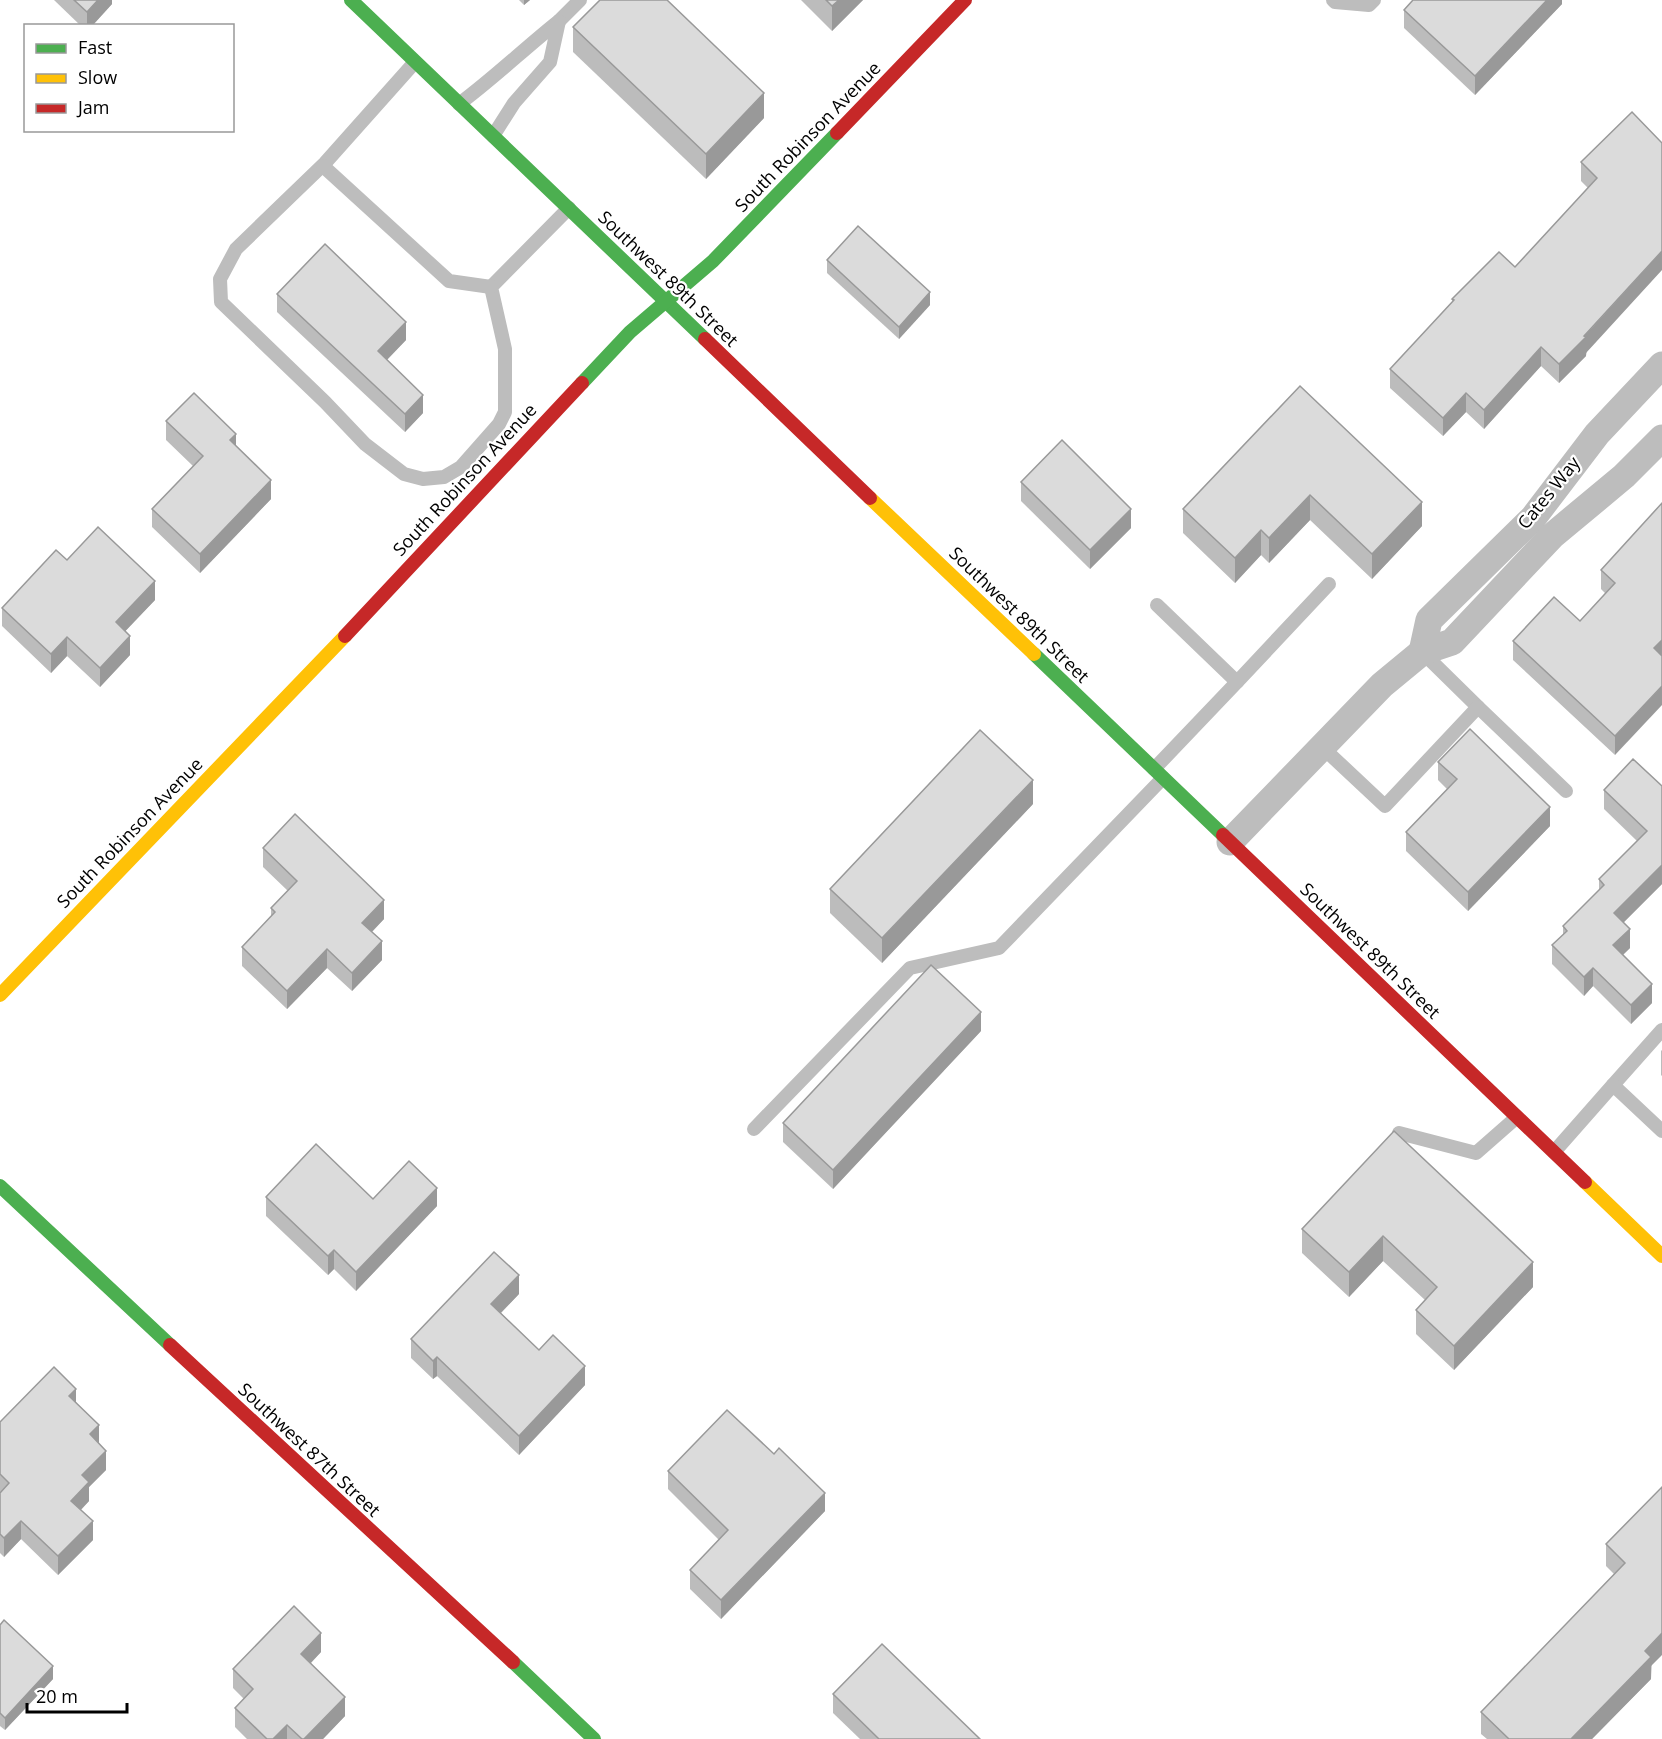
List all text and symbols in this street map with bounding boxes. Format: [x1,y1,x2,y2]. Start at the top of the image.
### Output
legend [24,24,234,132]
text: Fast [78,35,112,59]
street label: South Robinson Avenue [729,56,885,217]
text: Slow [78,65,117,89]
text: Jam [76,95,110,119]
street label: Southwest 89th Street [593,205,744,351]
street label: South Robinson Avenue [387,398,541,561]
street label: Cates Way [1512,450,1585,534]
street label: Southwest 89th Street [944,541,1095,687]
street label: South Robinson Avenue [51,752,207,913]
street label: Southwest 89th Street [1295,877,1446,1023]
street label: Southwest 87th Street [234,1377,386,1521]
scale bar [27,1676,128,1714]
text: 20 m [36,1684,78,1708]

